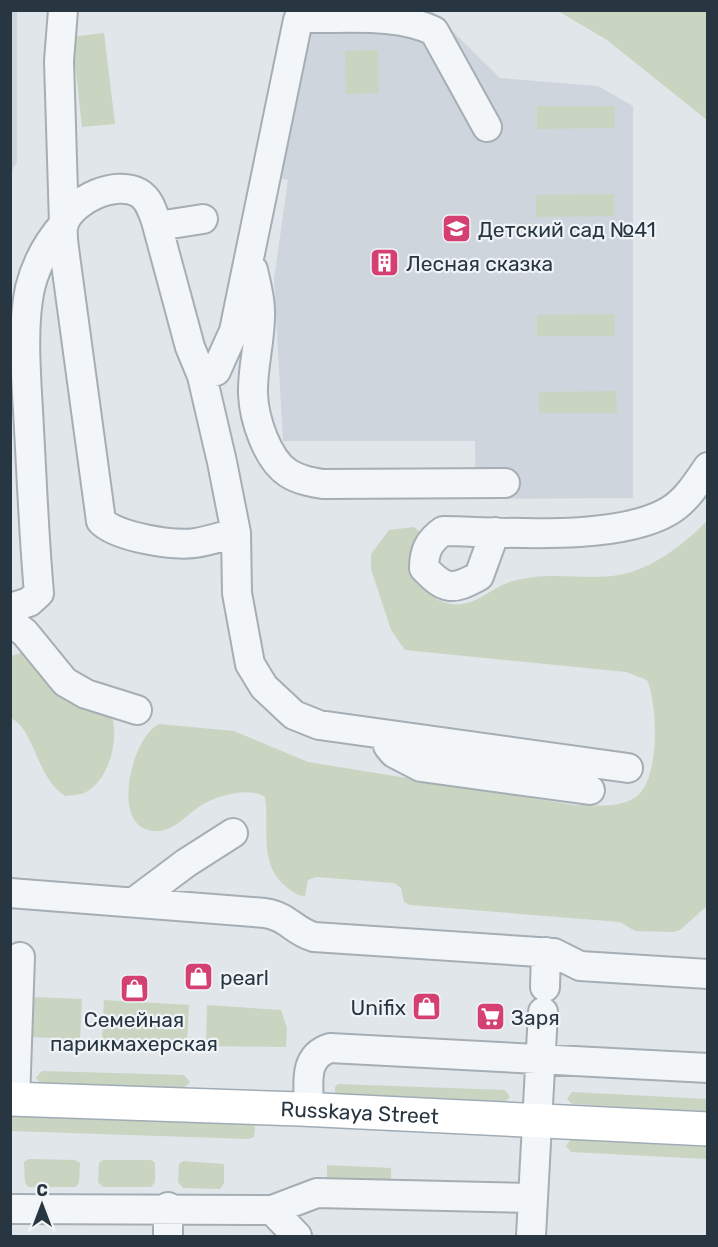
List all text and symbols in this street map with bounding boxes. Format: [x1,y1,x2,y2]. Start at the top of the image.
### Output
school or university icon: Детский сад №41 [441,213,473,245]
place label: Детский сад №41 [478,217,656,242]
building icon: Лесная сказка [369,247,401,279]
place label: Лесная сказка [406,251,553,276]
shop icon: pearl [183,961,215,993]
place label: pearl [220,965,269,990]
shop icon: Семейная парикмахерская [118,972,150,1004]
shop icon: Unifix [411,991,443,1023]
place label: Unifix [351,995,406,1020]
supermarket icon: Заря [474,1001,506,1033]
place label: Заря [511,1005,560,1030]
place label: Семейная парикмахерская [50,1007,218,1056]
street label: Russkaya Street [280,1096,440,1128]
north arrow [12,1175,72,1235]
text: С [36,1181,48,1200]

